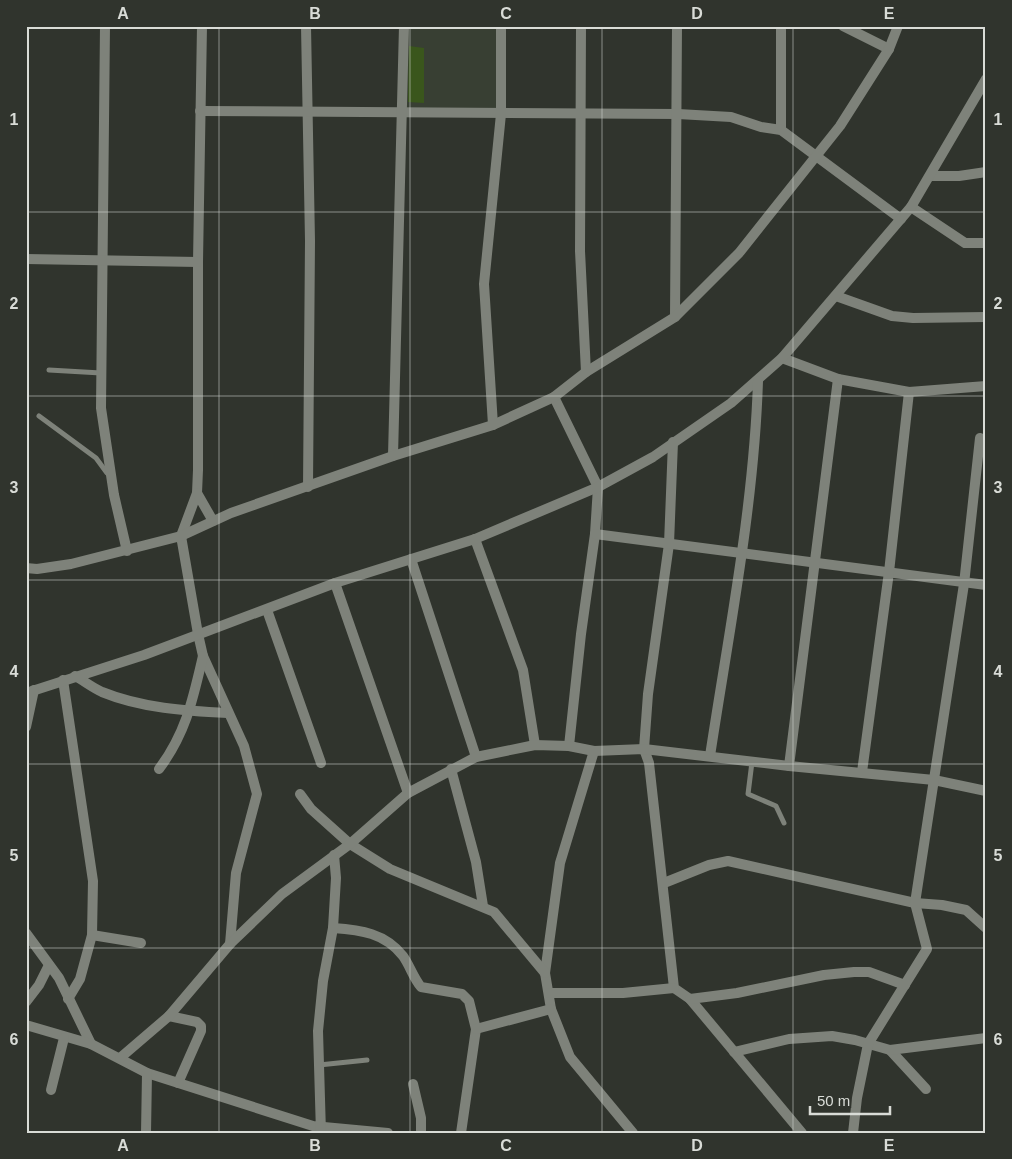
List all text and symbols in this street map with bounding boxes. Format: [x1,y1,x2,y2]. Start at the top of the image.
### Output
text: A [117,5,129,22]
text: B [309,5,321,22]
text: C [500,5,512,22]
text: D [691,5,703,22]
text: E [884,5,895,22]
text: 1 [10,111,19,128]
text: 1 [994,111,1003,128]
text: 2 [10,295,19,312]
text: 2 [994,295,1003,312]
text: 3 [10,479,19,496]
text: 3 [994,479,1003,496]
text: 4 [10,663,19,680]
text: 4 [994,663,1003,680]
text: 5 [10,847,19,864]
text: 5 [994,847,1003,864]
text: 6 [10,1031,19,1048]
text: 6 [994,1031,1003,1048]
scale bar [810,1084,890,1116]
text: 50 m [817,1092,850,1109]
text: A [117,1137,129,1154]
text: B [309,1137,321,1154]
text: C [500,1137,512,1154]
text: D [691,1137,703,1154]
text: E [884,1137,895,1154]

